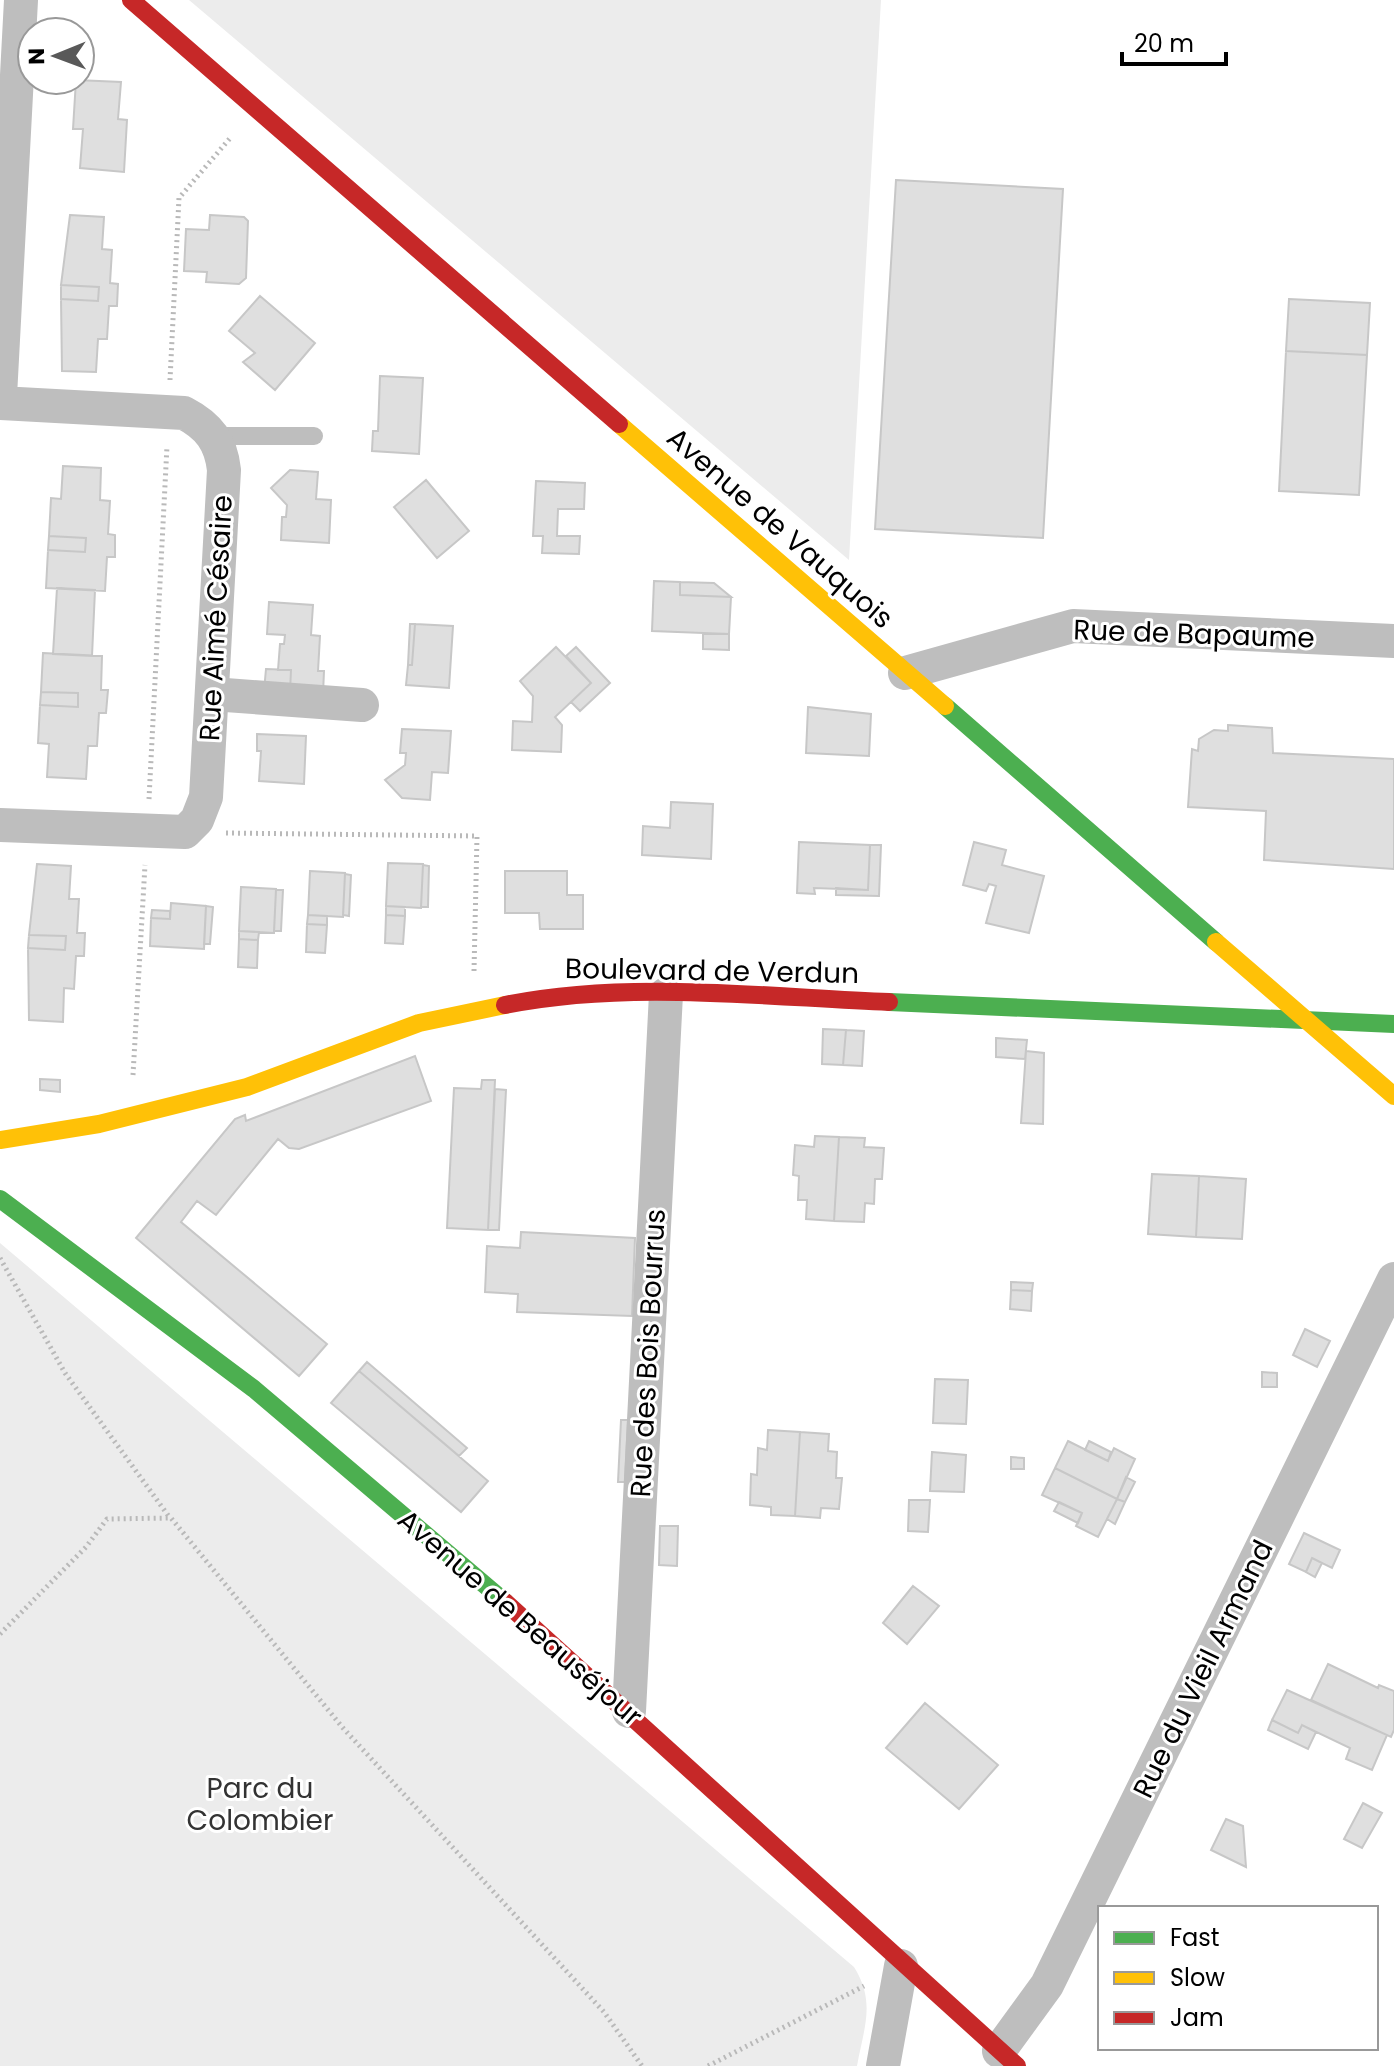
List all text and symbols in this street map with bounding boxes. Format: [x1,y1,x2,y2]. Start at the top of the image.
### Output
north arrow [16,16,96,96]
scale bar [1122,16,1226,66]
text: 20 m [1134,27,1194,60]
text: N [21,48,52,65]
street label: Avenue de Vauquois [658,419,902,637]
street label: Rue Aimé Césaire [190,494,242,742]
street label: Rue de Bapaume [1073,610,1315,658]
street label: Boulevard de Verdun [565,949,859,993]
street label: Rue des Bois Bourrus [621,1208,675,1498]
street label: Avenue de Beauséjour [389,1501,651,1735]
street label: Rue du Vieil Armand [1124,1534,1282,1804]
park label: Parc du Colombier [187,1769,333,1840]
legend [1098,1906,1378,2050]
text: Fast [1170,1921,1220,1954]
text: Slow [1170,1961,1225,1994]
text: Jam [1170,2001,1224,2034]

